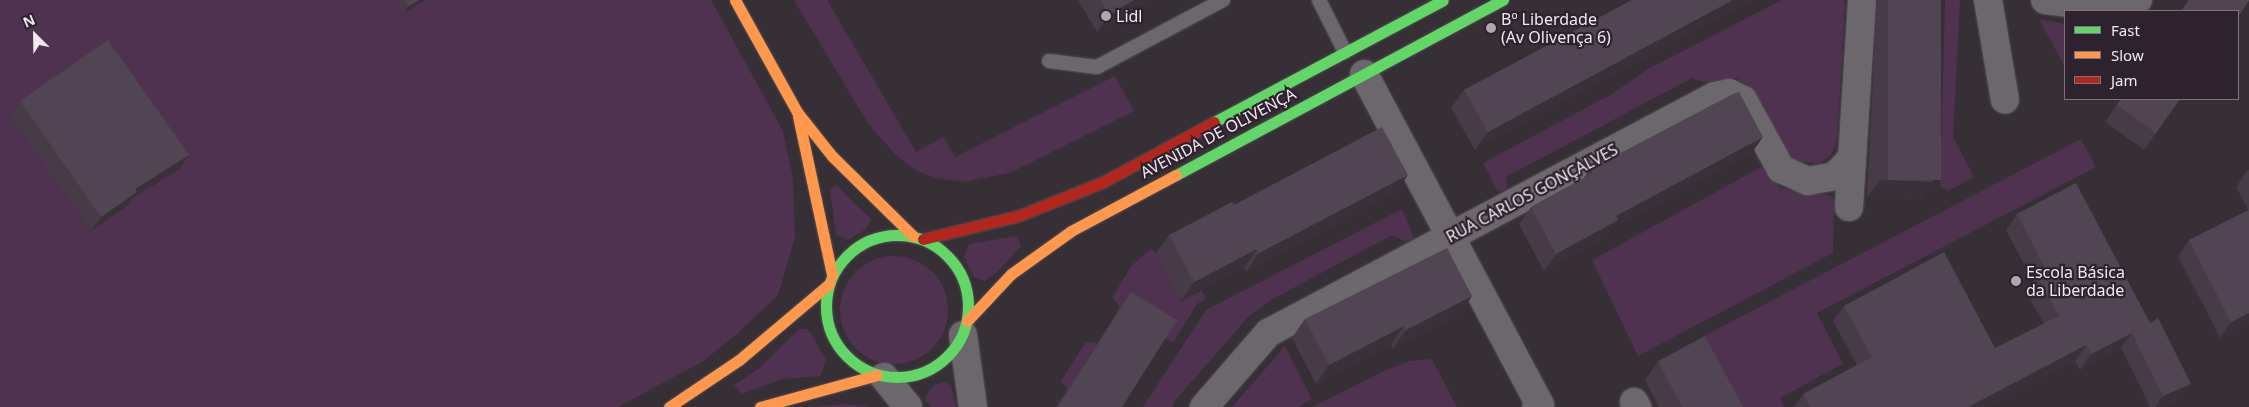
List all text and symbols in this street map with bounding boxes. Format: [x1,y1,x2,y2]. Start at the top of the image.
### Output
place label: Lidl [1116,6,1142,26]
place label: Bº Liberdade (Av Olivença 6) [1501,9,1611,47]
north arrow [10,10,60,60]
text: N [20,10,38,32]
marker: Lidl [1100,10,1112,22]
legend [2064,10,2239,100]
text: Fast [2111,20,2140,40]
marker: Bº Liberdade (Av Olivença 6) [1485,22,1497,34]
text: Slow [2111,45,2144,65]
text: Jam [2111,70,2138,90]
street label: AVENIDA DE OLIVENÇA [1137,84,1299,182]
street label: RUA CARLOS GONÇALVES [1443,140,1621,246]
place label: Escola Básica da Liberdade [2026,262,2125,300]
marker: Escola Básica da Liberdade [2010,275,2022,287]

